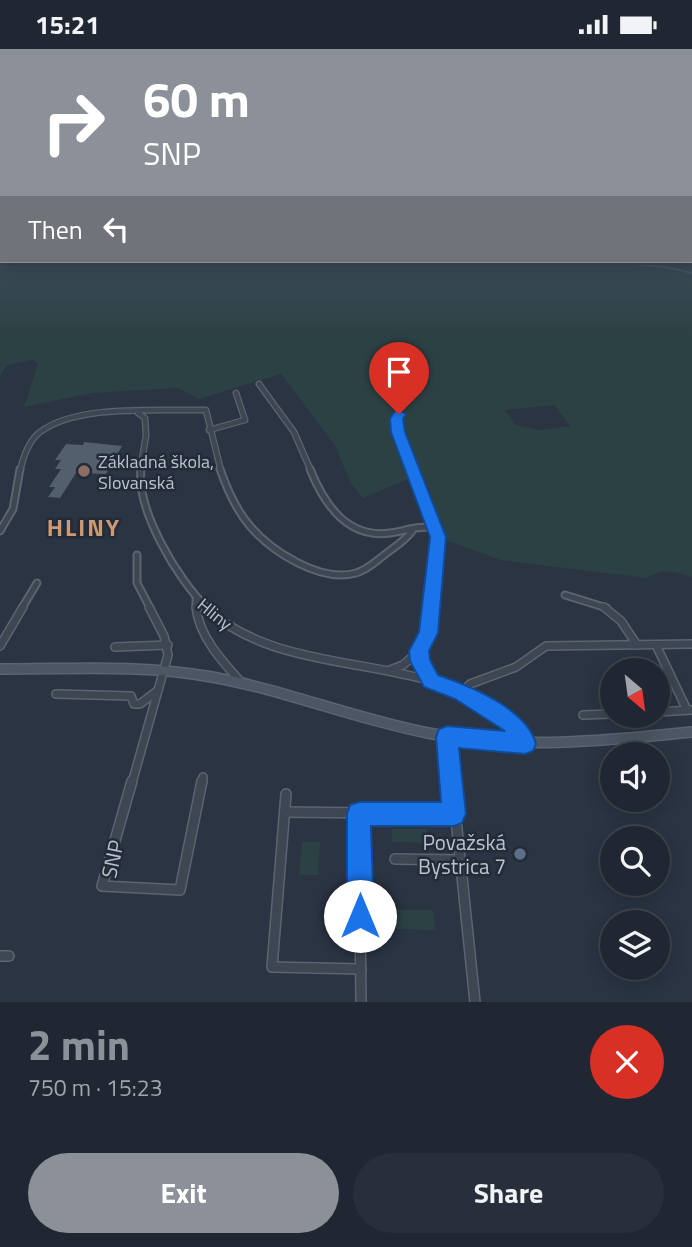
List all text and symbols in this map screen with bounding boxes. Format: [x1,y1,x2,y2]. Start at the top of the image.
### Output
text: 15:21 [35,5,100,44]
text: 60 m [143,61,250,136]
icon: right [28,77,119,168]
text: SNP [143,129,201,177]
text: Then [28,210,83,249]
icon: left [97,210,135,248]
pin [369,342,429,414]
icon: arrive [380,353,418,391]
place label: Základná škola, Slovanská [98,448,214,496]
marker: Základná škola, Slovanská [76,463,92,479]
district label: HLINY [47,509,121,545]
street label: Hliny [192,591,239,637]
north arrow [600,658,670,728]
map controls [600,658,670,980]
button: sound [600,742,670,812]
place label: Považská Bystrica 7 [418,826,506,882]
button: search [600,826,670,896]
street label: SNP [92,837,132,881]
marker: Považská Bystrica 7 [512,846,528,862]
position arrow [323,879,397,953]
button: layers [600,910,670,980]
text: 2 min [28,1012,130,1076]
button: close [590,1025,664,1099]
text: 750 m · 15:23 [28,1070,163,1105]
button: Exit [28,1153,339,1233]
button: Share [353,1153,664,1233]

